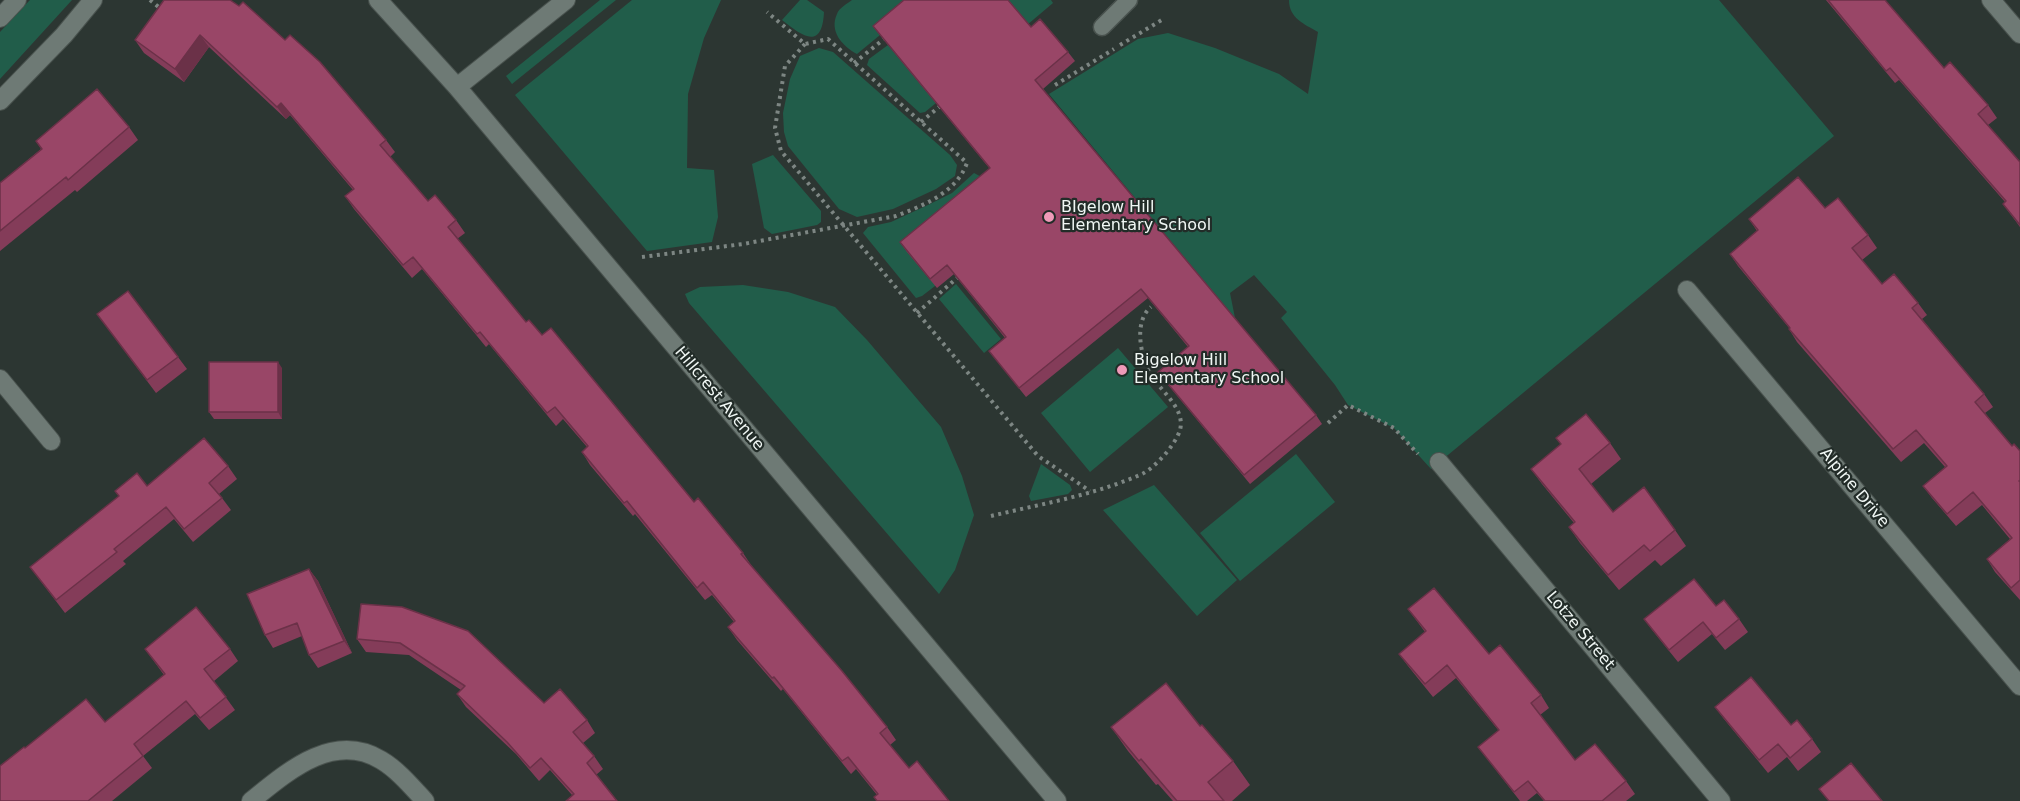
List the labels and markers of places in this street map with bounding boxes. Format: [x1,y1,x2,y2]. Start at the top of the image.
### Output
place label: BIgelow Hill Elementary School [1061,198,1211,236]
marker: BIgelow Hill Elementary School [1042,210,1056,224]
place label: Bigelow Hill Elementary School [1134,351,1284,389]
marker: Bigelow Hill Elementary School [1115,363,1129,377]

